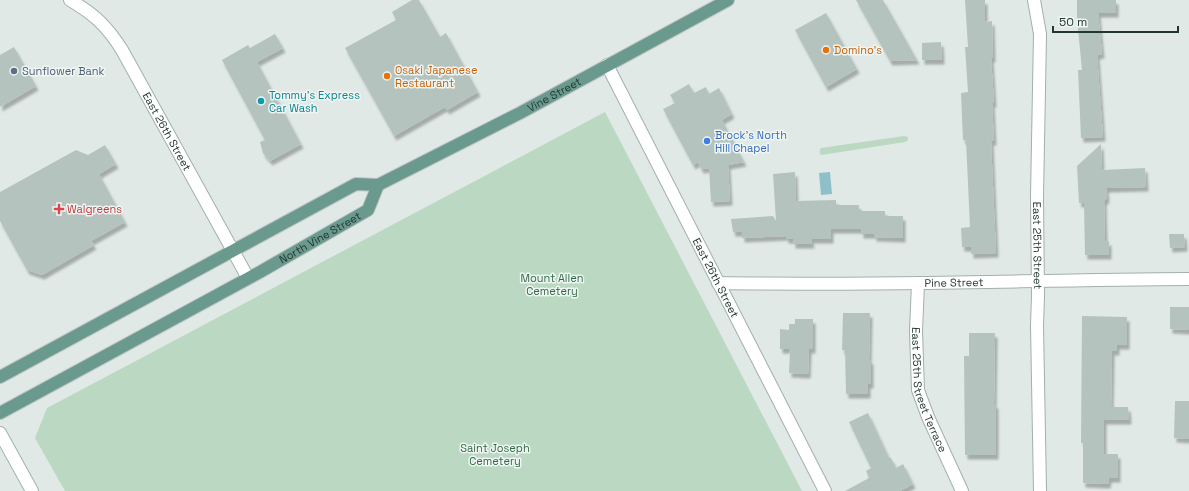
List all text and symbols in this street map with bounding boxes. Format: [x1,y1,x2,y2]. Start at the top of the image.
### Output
scale bar [1053,8,1178,34]
text: 50 m [1059,14,1087,30]
place label: Domino's [834,43,882,57]
marker: Domino's [821,45,831,55]
place label: Osaki Japanese Restaurant [395,63,477,90]
place label: Sunflower Bank [22,64,105,78]
marker: Sunflower Bank [9,66,19,76]
marker: Osaki Japanese Restaurant [382,71,392,81]
street label: Vine Street [525,74,583,115]
place label: Tommy's Express Car Wash [269,88,360,115]
street label: East 26th Street [140,90,194,173]
marker: Tommy's Express Car Wash [256,96,266,106]
place label: Brock's North Hill Chapel [715,128,787,155]
marker: Brock's North Hill Chapel [702,136,712,146]
place label: Walgreens [67,202,122,216]
street label: East 25th Street [1030,202,1045,289]
marker: Walgreens [54,204,64,214]
street label: North Vine Street [277,209,363,267]
street label: East 26th Street [690,236,742,320]
park label: Mount Allen Cemetery [521,271,583,298]
street label: Pine Street [924,275,984,290]
street label: East 25th Street Terrace [909,327,950,454]
park label: Saint Joseph Cemetery [460,441,530,468]

